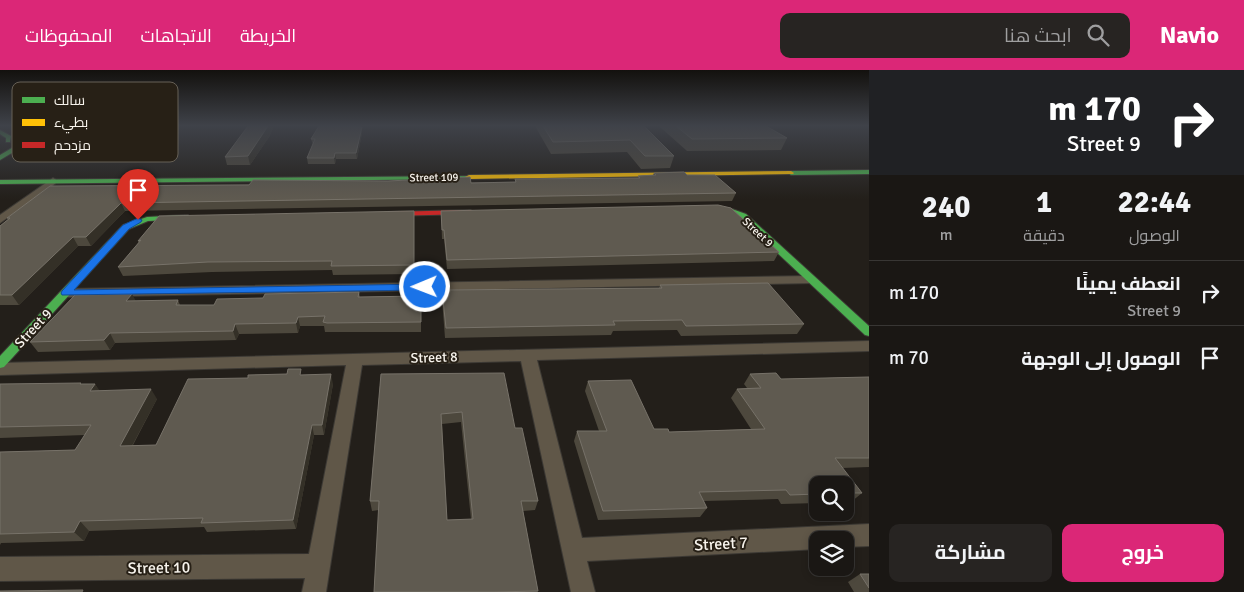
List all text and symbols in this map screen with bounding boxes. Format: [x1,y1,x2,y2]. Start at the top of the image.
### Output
search box [780,13,1130,58]
text: Navio [1160,20,1219,50]
icon: search [1084,21,1112,49]
text: ابحث هنا [1004,24,1072,48]
text: المحفوظات [25,25,113,47]
text: الاتجاهات [141,25,212,47]
text: الخريطة [240,25,296,47]
legend [12,82,178,162]
text: 170 m [1048,87,1141,130]
icon: right [1159,90,1224,155]
text: سالك [54,92,85,109]
text: بطيء [54,114,88,134]
text: Street 9 [1067,130,1141,157]
text: مزدحم [54,137,91,155]
pin [117,169,159,220]
street label: Street 109 [409,171,459,184]
icon: arrive [124,176,152,204]
text: 1 [1036,184,1052,221]
text: 22:44 [1118,184,1191,221]
text: 240 [922,189,970,226]
street label: Street 9 [740,215,776,250]
text: m [940,225,952,245]
text: دقيقة [1023,226,1065,246]
text: الوصول [1129,226,1180,246]
position arrow [398,260,450,312]
text: انعطف يمينًا [1076,272,1181,296]
icon: right [1196,279,1224,307]
text: 170 m [889,281,939,305]
text: Street 9 [1127,301,1181,321]
street label: Street 9 [11,305,56,351]
icon: arrive [1196,344,1224,372]
text: 70 m [889,346,929,370]
text: الوصول إلى الوجهة [1021,347,1181,371]
street label: Street 8 [410,348,458,367]
map controls [809,476,854,576]
button: search [809,476,854,521]
button: مشاركة [889,524,1052,582]
button: خروج [1062,524,1224,582]
button: layers [809,531,854,576]
street label: Street 7 [694,533,748,555]
street label: Street 10 [128,557,190,579]

